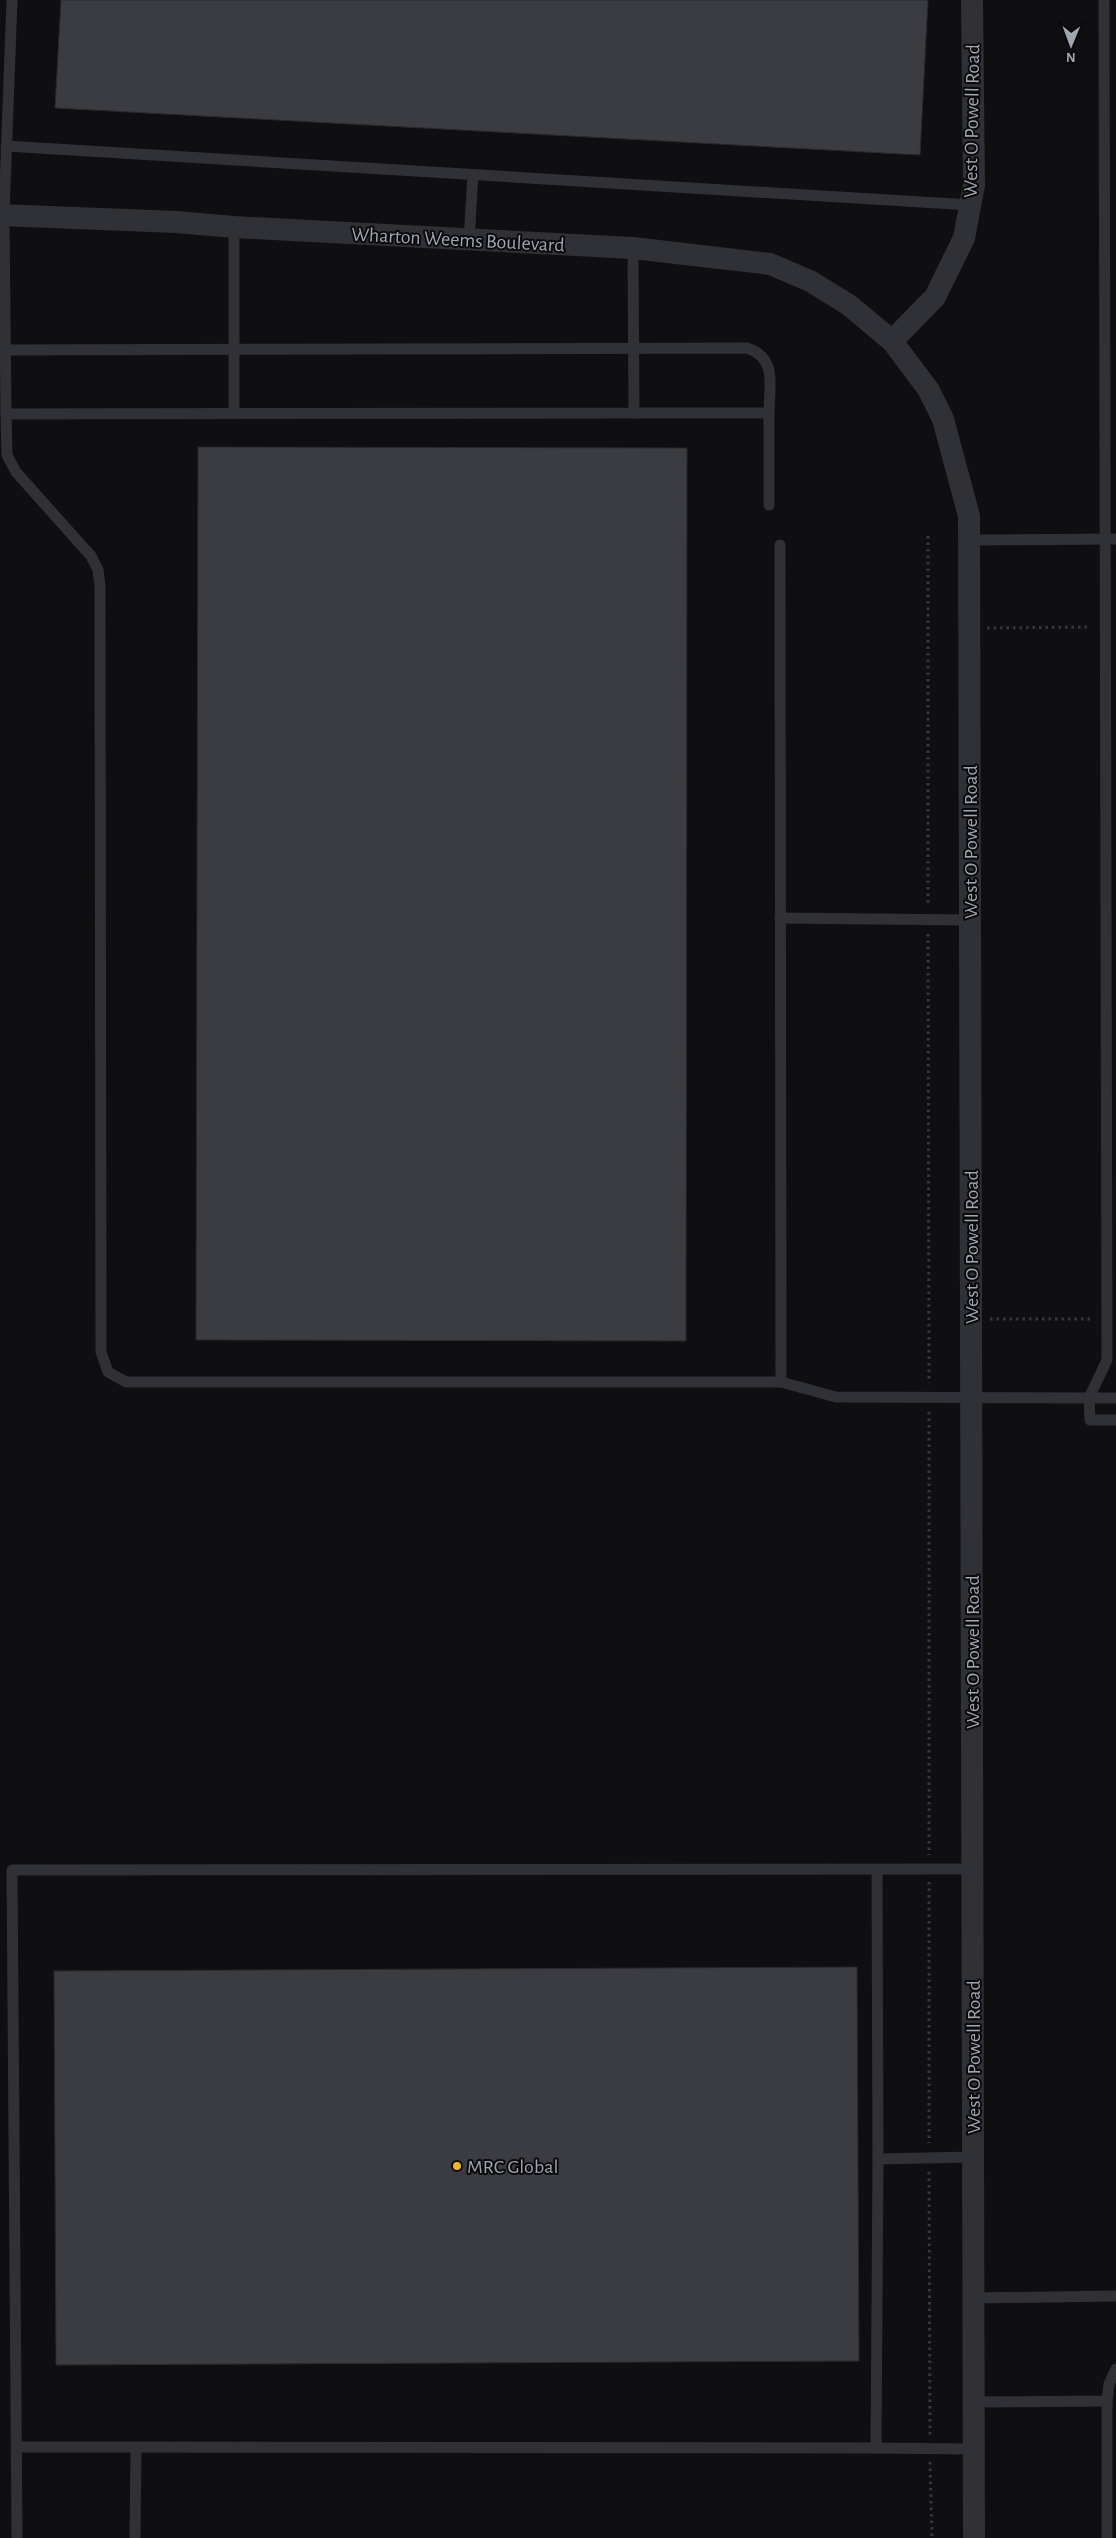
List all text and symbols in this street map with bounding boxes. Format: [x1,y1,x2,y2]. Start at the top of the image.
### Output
north arrow [1046,20,1096,70]
street label: West O Powell Road [961,44,983,198]
text: N [1066,50,1076,64]
street label: Wharton Weems Boulevard [351,224,565,256]
street label: West O Powell Road [961,765,981,919]
street label: West O Powell Road [962,1170,982,1324]
street label: West O Powell Road [963,1575,983,1729]
street label: West O Powell Road [964,1980,984,2134]
place label: MRC Global [467,2157,558,2177]
marker: MRC Global [451,2160,463,2172]

